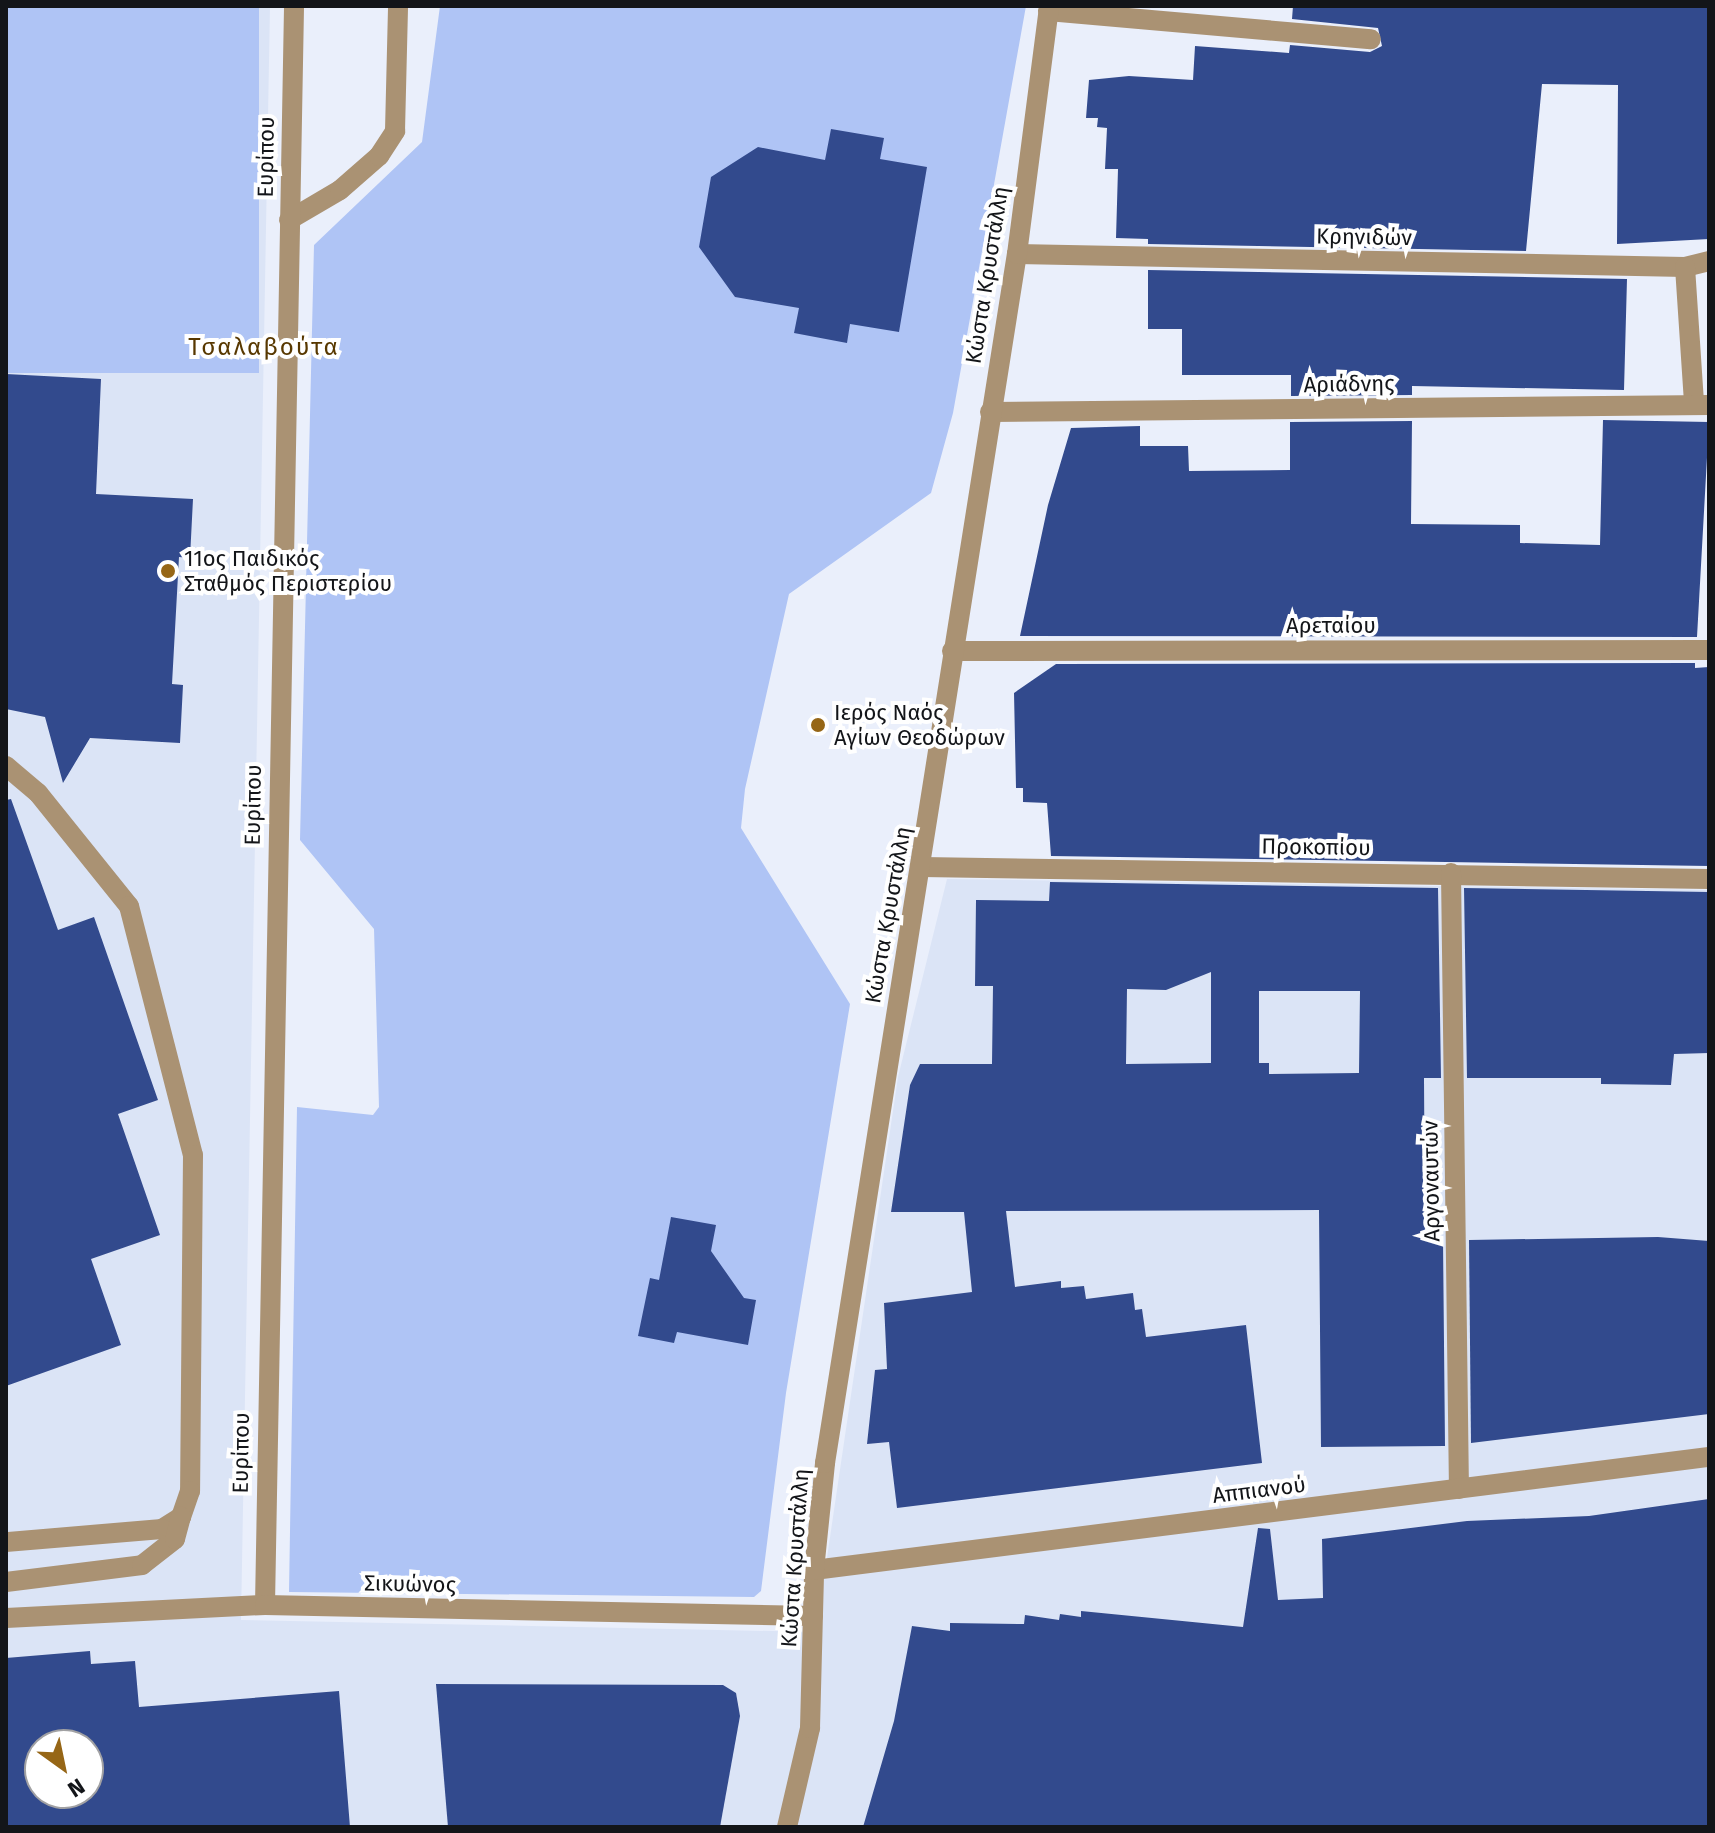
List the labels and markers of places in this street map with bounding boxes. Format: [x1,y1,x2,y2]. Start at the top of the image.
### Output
place label: 11ος Παιδικός Σταθμός Περιστερίου [184,545,392,596]
marker: 11ος Παιδικός Σταθμός Περιστερίου [159,562,177,580]
place label: Ιερός Ναός Αγίων Θεοδώρων [834,699,1005,750]
marker: Ιερός Ναός Αγίων Θεοδώρων [809,716,827,734]

